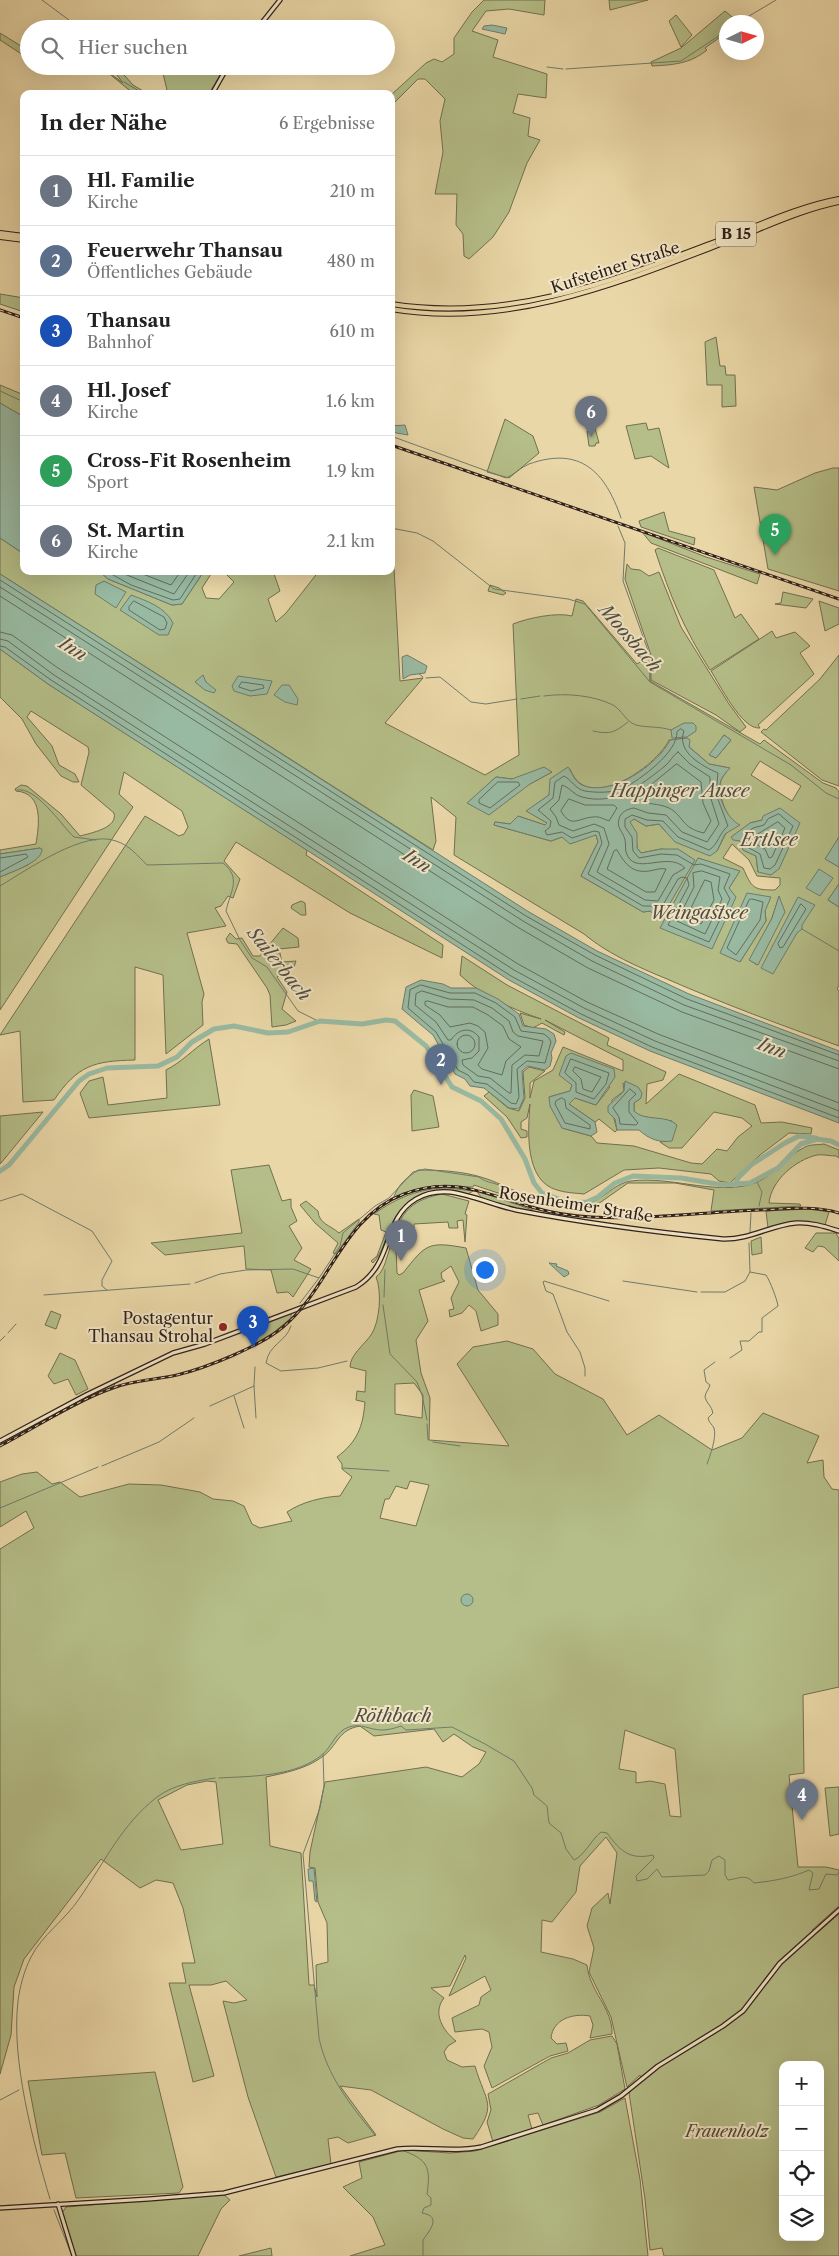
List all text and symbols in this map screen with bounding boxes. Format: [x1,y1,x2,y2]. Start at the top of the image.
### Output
north arrow [719,15,764,60]
search box [20,20,395,75]
icon: search [38,34,66,62]
text: Hier suchen [78,36,188,59]
text: In der Nähe [40,110,167,135]
text: 6 Ergebnisse [279,113,375,133]
text: Hl. Familie [87,169,195,192]
text: 1 [52,181,60,201]
text: 210 m [330,181,375,201]
text: Kirche [87,192,138,212]
road number: B 15 [716,222,756,246]
street label: Kufsteiner Straße [548,237,682,297]
text: Feuerwehr Thansau [87,239,283,262]
text: 2 [51,251,61,271]
text: 480 m [327,251,375,271]
text: Öffentliches Gebäude [87,262,252,282]
text: Thansau [87,309,171,332]
text: 3 [51,321,61,341]
text: 610 m [330,321,375,341]
text: Bahnhof [87,332,152,352]
text: Hl. Josef [87,379,169,402]
text: 4 [51,391,61,411]
text: 1.6 km [326,391,375,411]
pin: 6 [575,396,607,437]
text: Kirche [87,402,138,422]
text: Cross-Fit Rosenheim [87,449,291,472]
text: 5 [52,461,60,481]
text: 1.9 km [327,461,375,481]
text: Sport [87,472,129,492]
pin: 5 [759,514,791,555]
text: St. Martin [87,519,185,542]
text: 6 [51,531,61,551]
text: 2.1 km [326,531,375,551]
text: Kirche [87,542,138,562]
water label: Moosbach [593,598,666,677]
water label: Inn [53,631,91,666]
water label: Happinger Ausee [609,780,751,802]
water label: Ertlsee [738,829,799,851]
water label: Inn [397,843,435,878]
water label: Weingastsee [650,902,749,924]
water label: Sailerbach [242,922,315,1005]
water label: Inn [753,1032,789,1063]
pin: 2 [425,1044,457,1085]
street label: Rosenheimer Straße [497,1182,655,1226]
pin: 1 [385,1220,417,1261]
your location [472,1257,498,1283]
pin: 3 [237,1306,269,1347]
place label: Postagentur Thansau Strohal [88,1308,213,1346]
marker: Postagentur Thansau Strohal [217,1321,229,1333]
water label: Röthbach [352,1705,432,1727]
pin: 4 [786,1779,818,1820]
map controls [779,2061,824,2241]
button: + [779,2061,824,2106]
button: − [779,2106,824,2151]
park label: Frauenholz [684,2121,770,2141]
button: locate [779,2151,824,2196]
button: layers [779,2196,824,2241]

